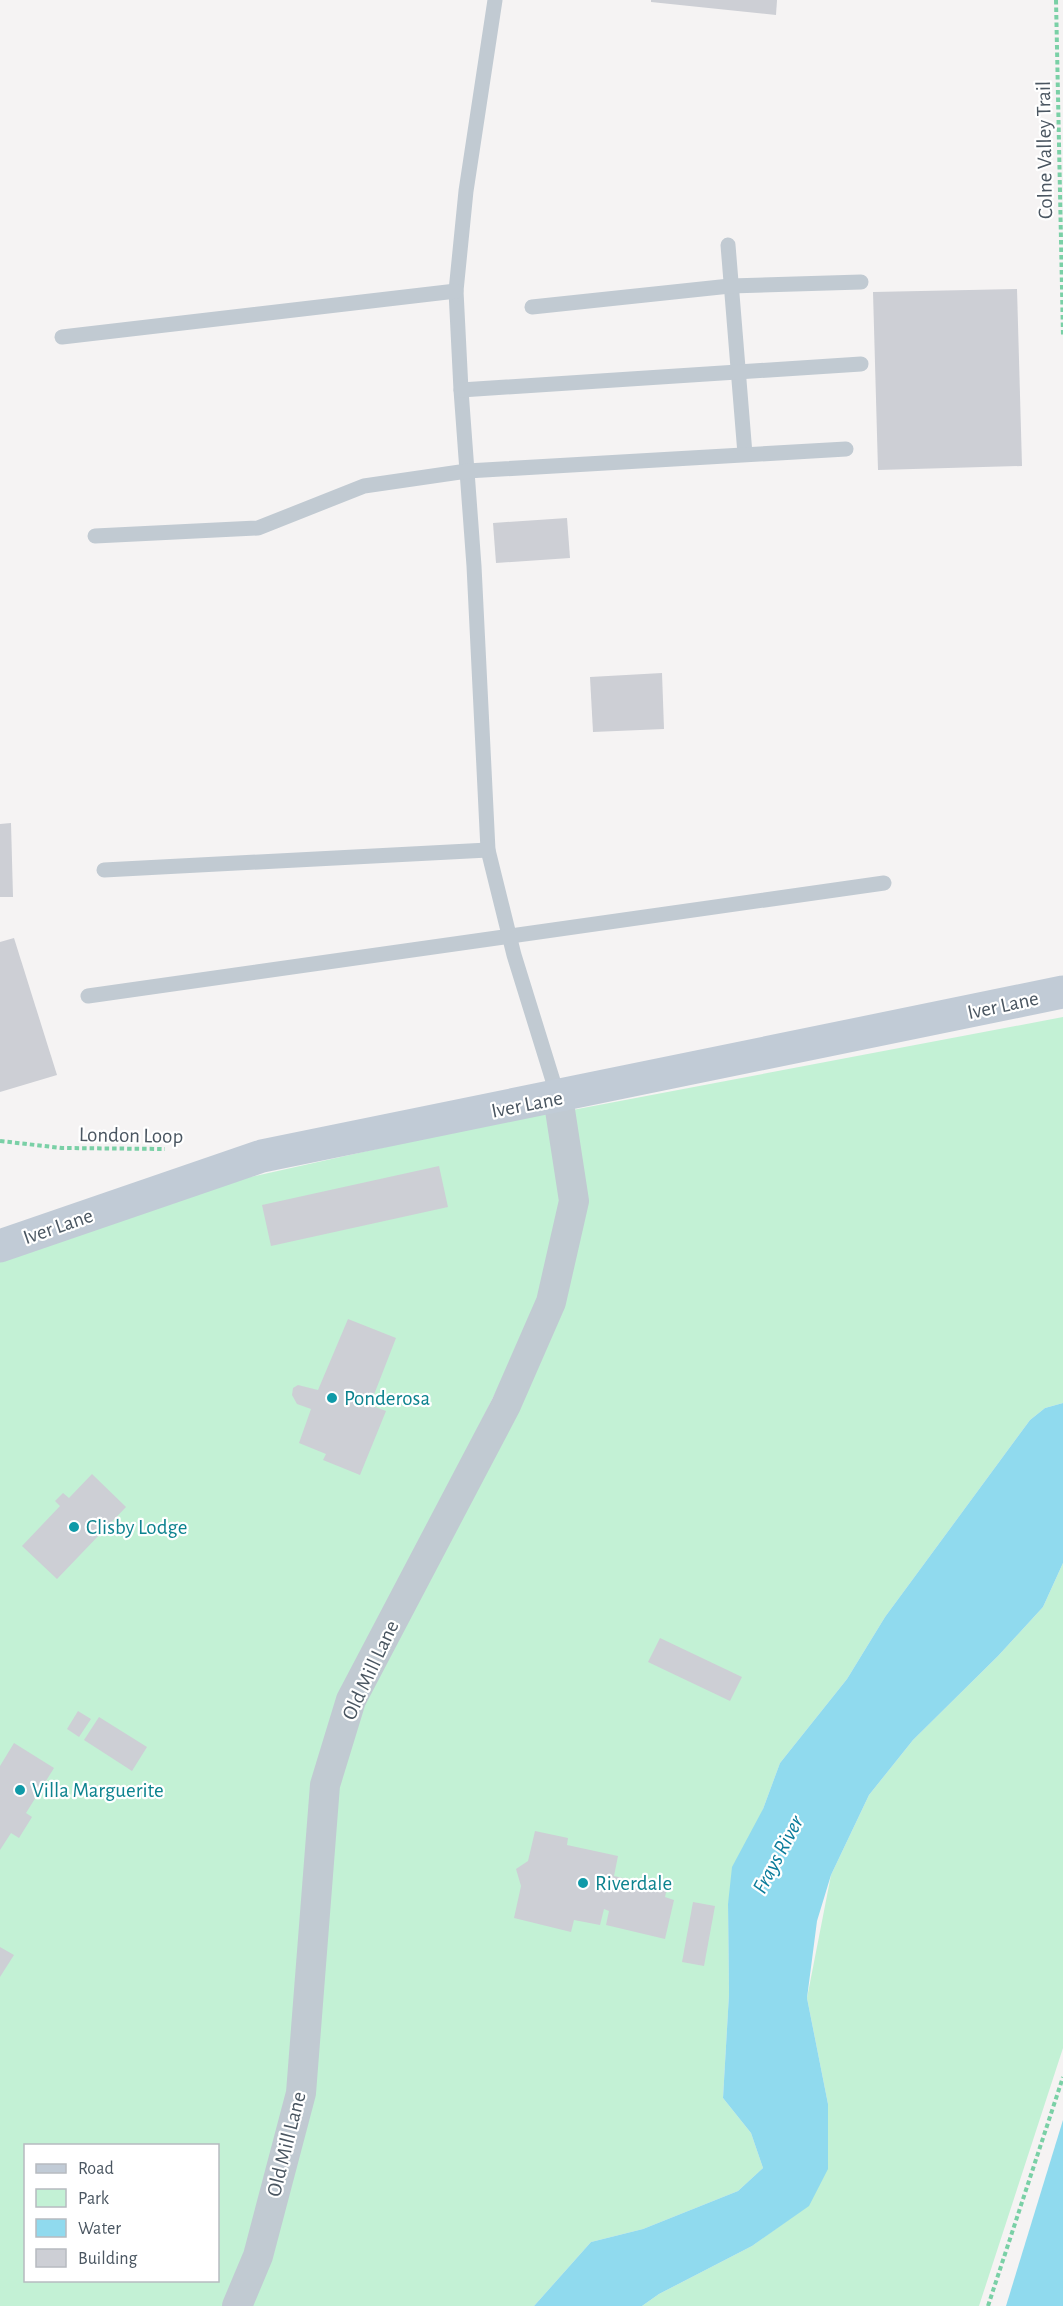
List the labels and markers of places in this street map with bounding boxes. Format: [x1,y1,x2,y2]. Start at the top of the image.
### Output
place label: Ponderosa [344,1388,430,1409]
marker: Ponderosa [325,1391,339,1405]
place label: Clisby Lodge [86,1517,187,1538]
marker: Clisby Lodge [67,1520,81,1534]
place label: Villa Marguerite [32,1780,164,1801]
marker: Villa Marguerite [13,1783,27,1797]
place label: Riverdale [595,1873,672,1894]
marker: Riverdale [576,1876,590,1890]

